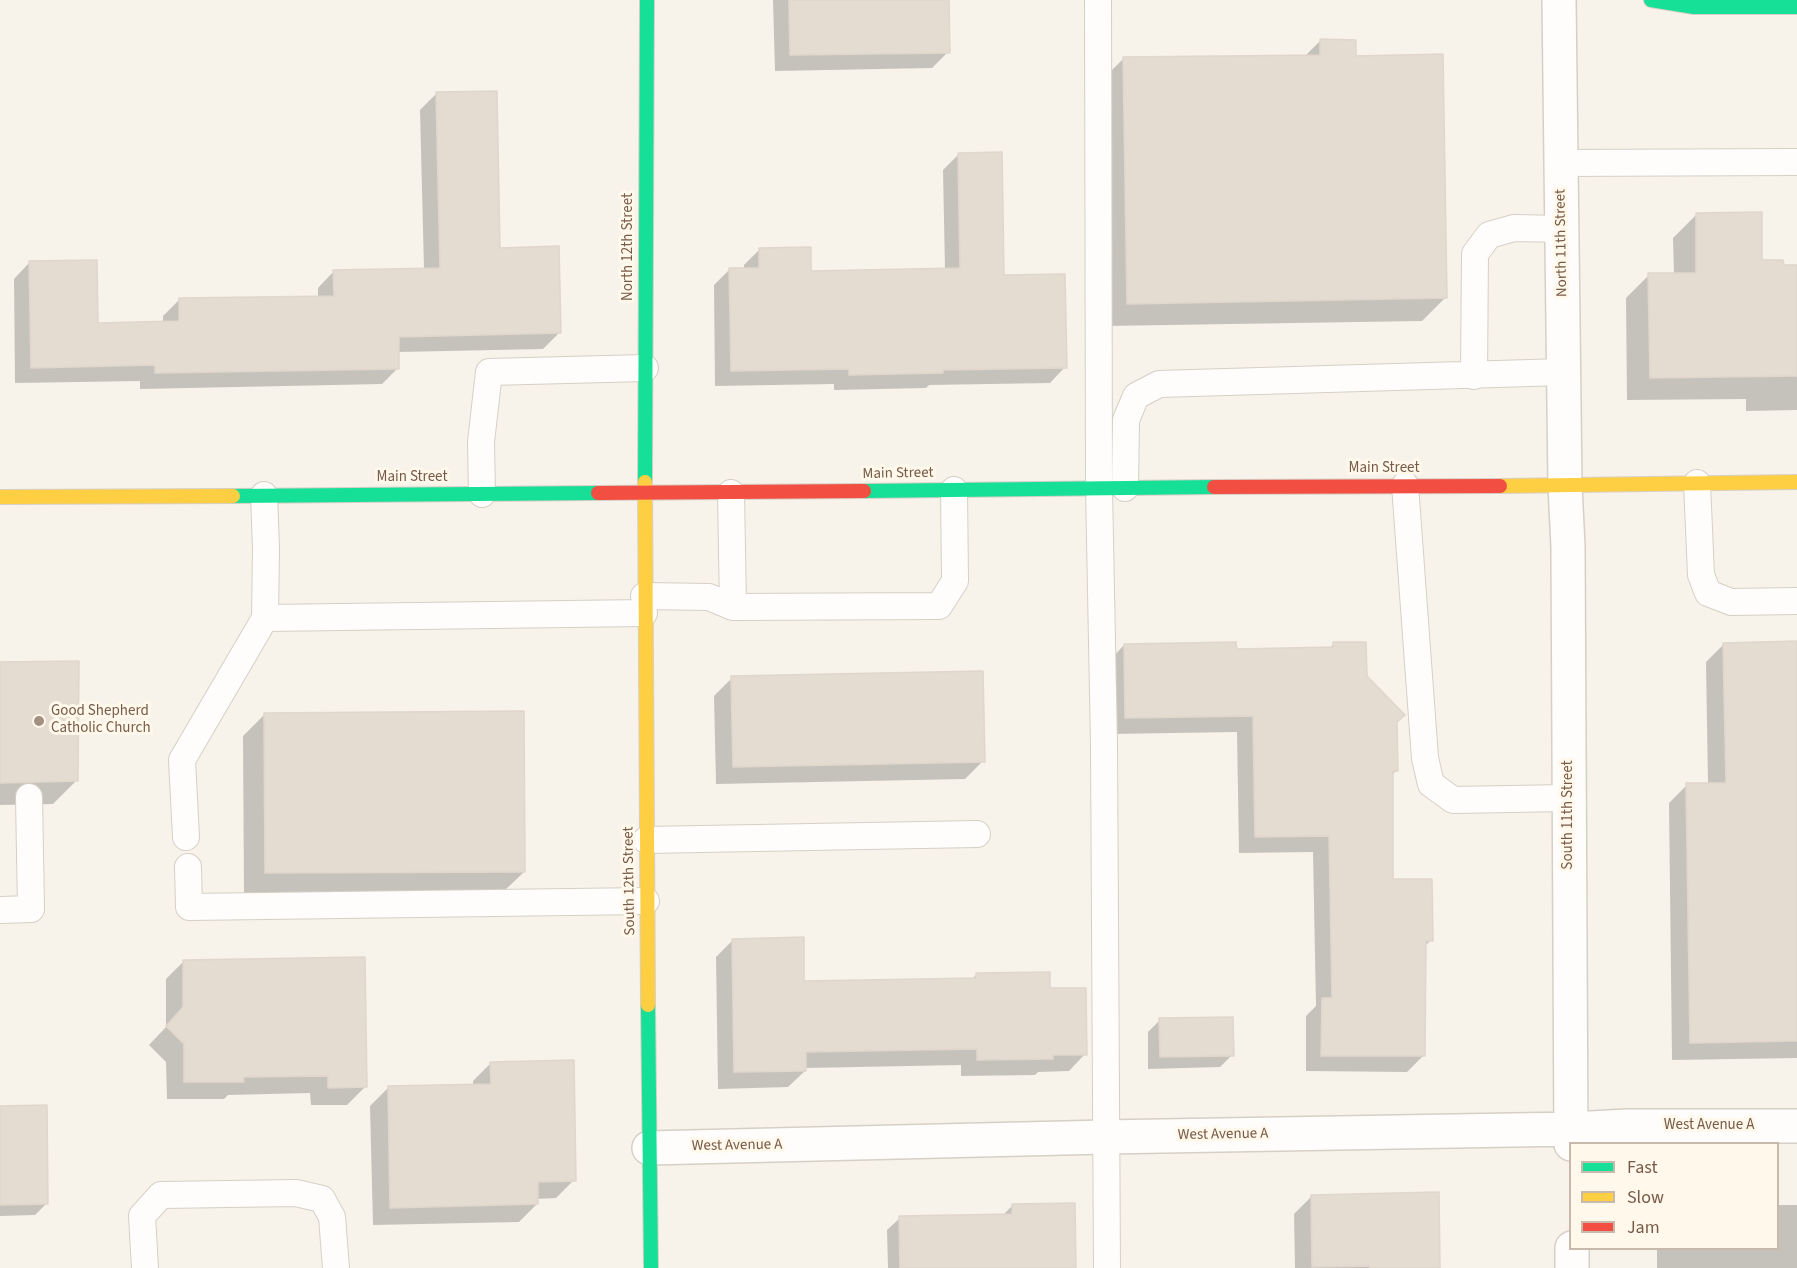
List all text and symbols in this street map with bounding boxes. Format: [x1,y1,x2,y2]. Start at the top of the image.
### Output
street label: North 11th Street [1552,189,1572,297]
street label: North 12th Street [620,193,638,301]
street label: Main Street [1349,460,1419,478]
street label: Main Street [862,464,934,484]
street label: Main Street [377,469,447,487]
place label: Good Shepherd Catholic Church [51,703,151,738]
marker: Good Shepherd Catholic Church [32,714,46,728]
street label: South 11th Street [1560,760,1578,870]
street label: South 12th Street [620,826,640,936]
street label: West Avenue A [1664,1117,1754,1135]
street label: West Avenue A [1178,1125,1268,1145]
street label: West Avenue A [692,1136,782,1156]
legend [1569,1142,1779,1250]
text: Fast [1627,1155,1658,1180]
text: Slow [1627,1185,1664,1210]
text: Jam [1627,1215,1660,1240]

